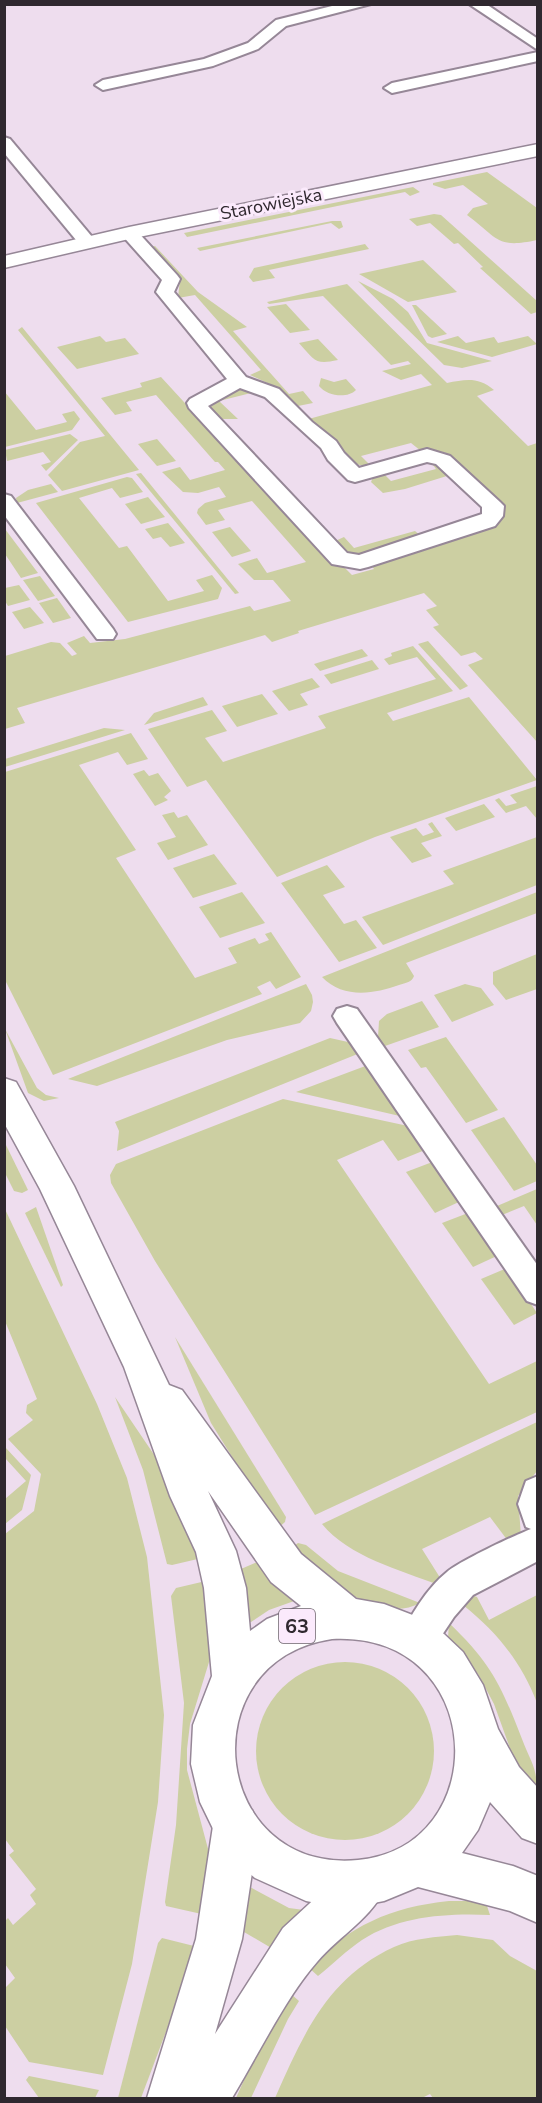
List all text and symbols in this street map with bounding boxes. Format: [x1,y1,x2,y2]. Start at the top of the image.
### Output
street label: Starowiejska [218,182,324,226]
road number: 63 [279,1609,315,1643]

